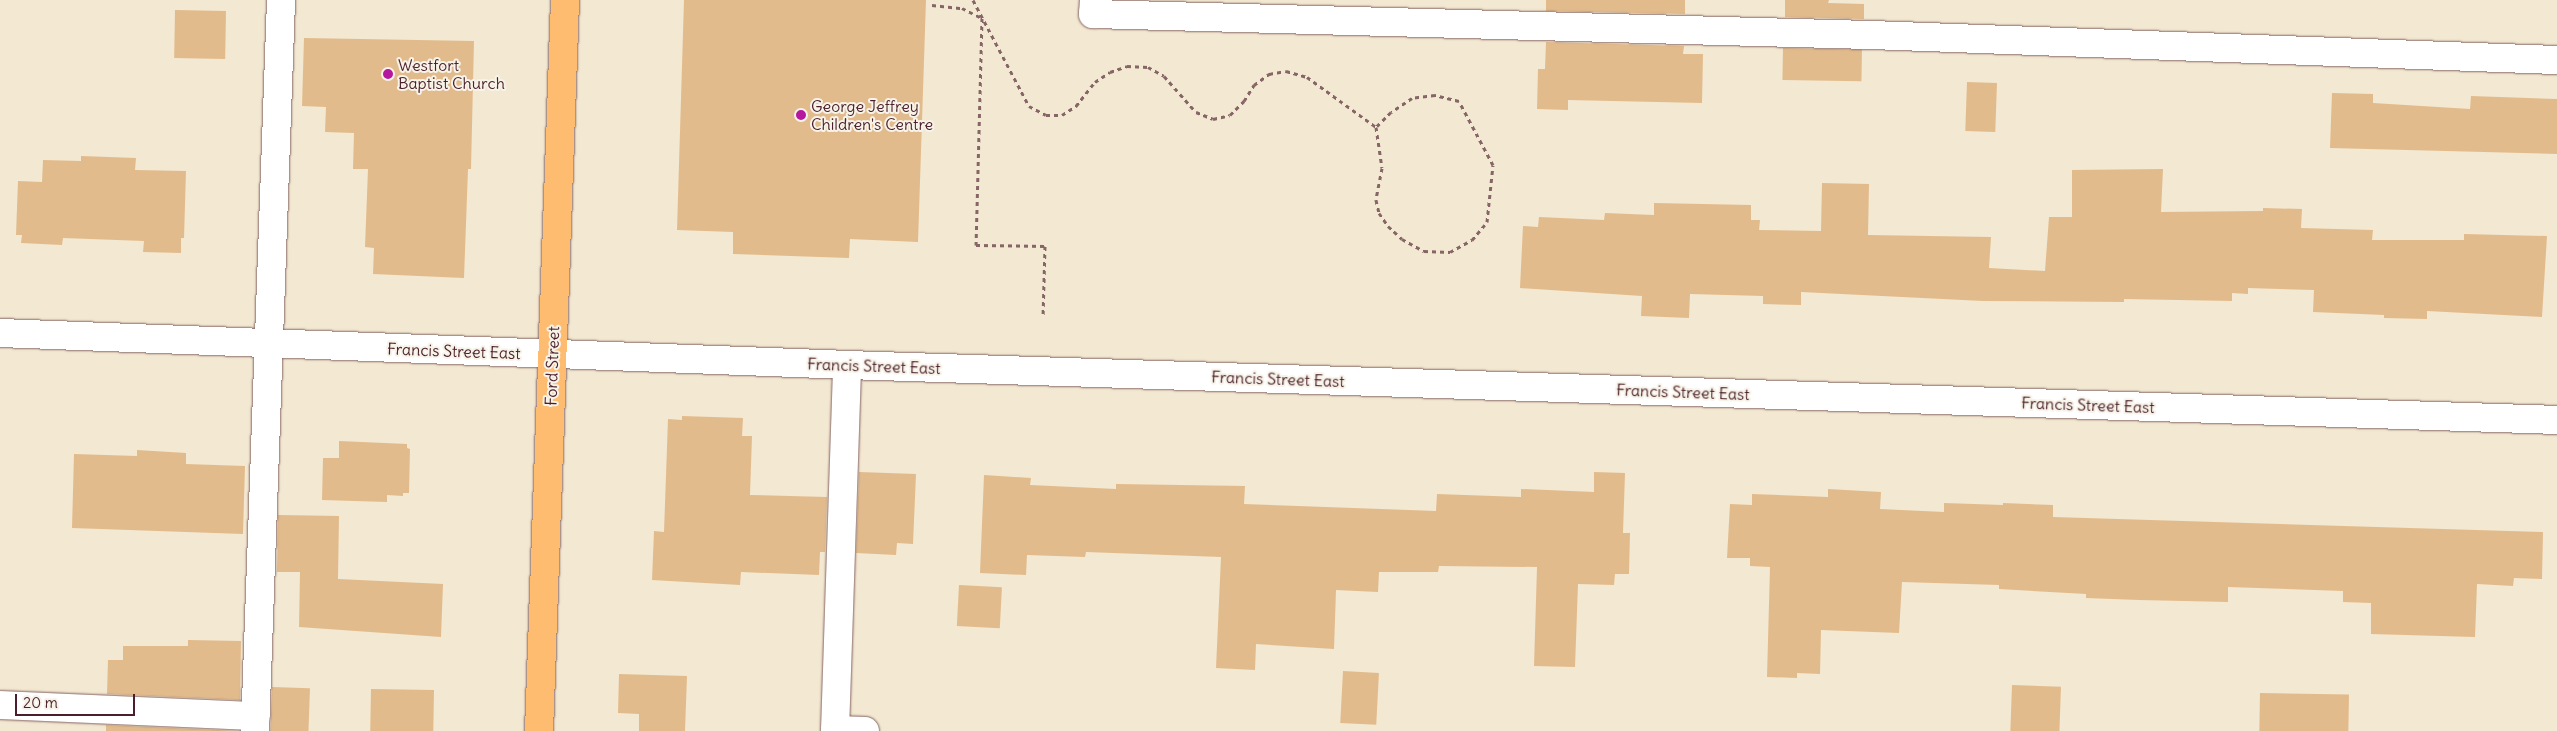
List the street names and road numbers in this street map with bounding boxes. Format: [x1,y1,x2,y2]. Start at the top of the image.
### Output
street label: Ford Street [541,326,563,406]
street label: Francis Street East [387,339,521,363]
street label: Francis Street East [807,354,941,378]
street label: Francis Street East [1211,367,1345,391]
street label: Francis Street East [1616,380,1750,404]
street label: Francis Street East [2021,393,2155,417]

